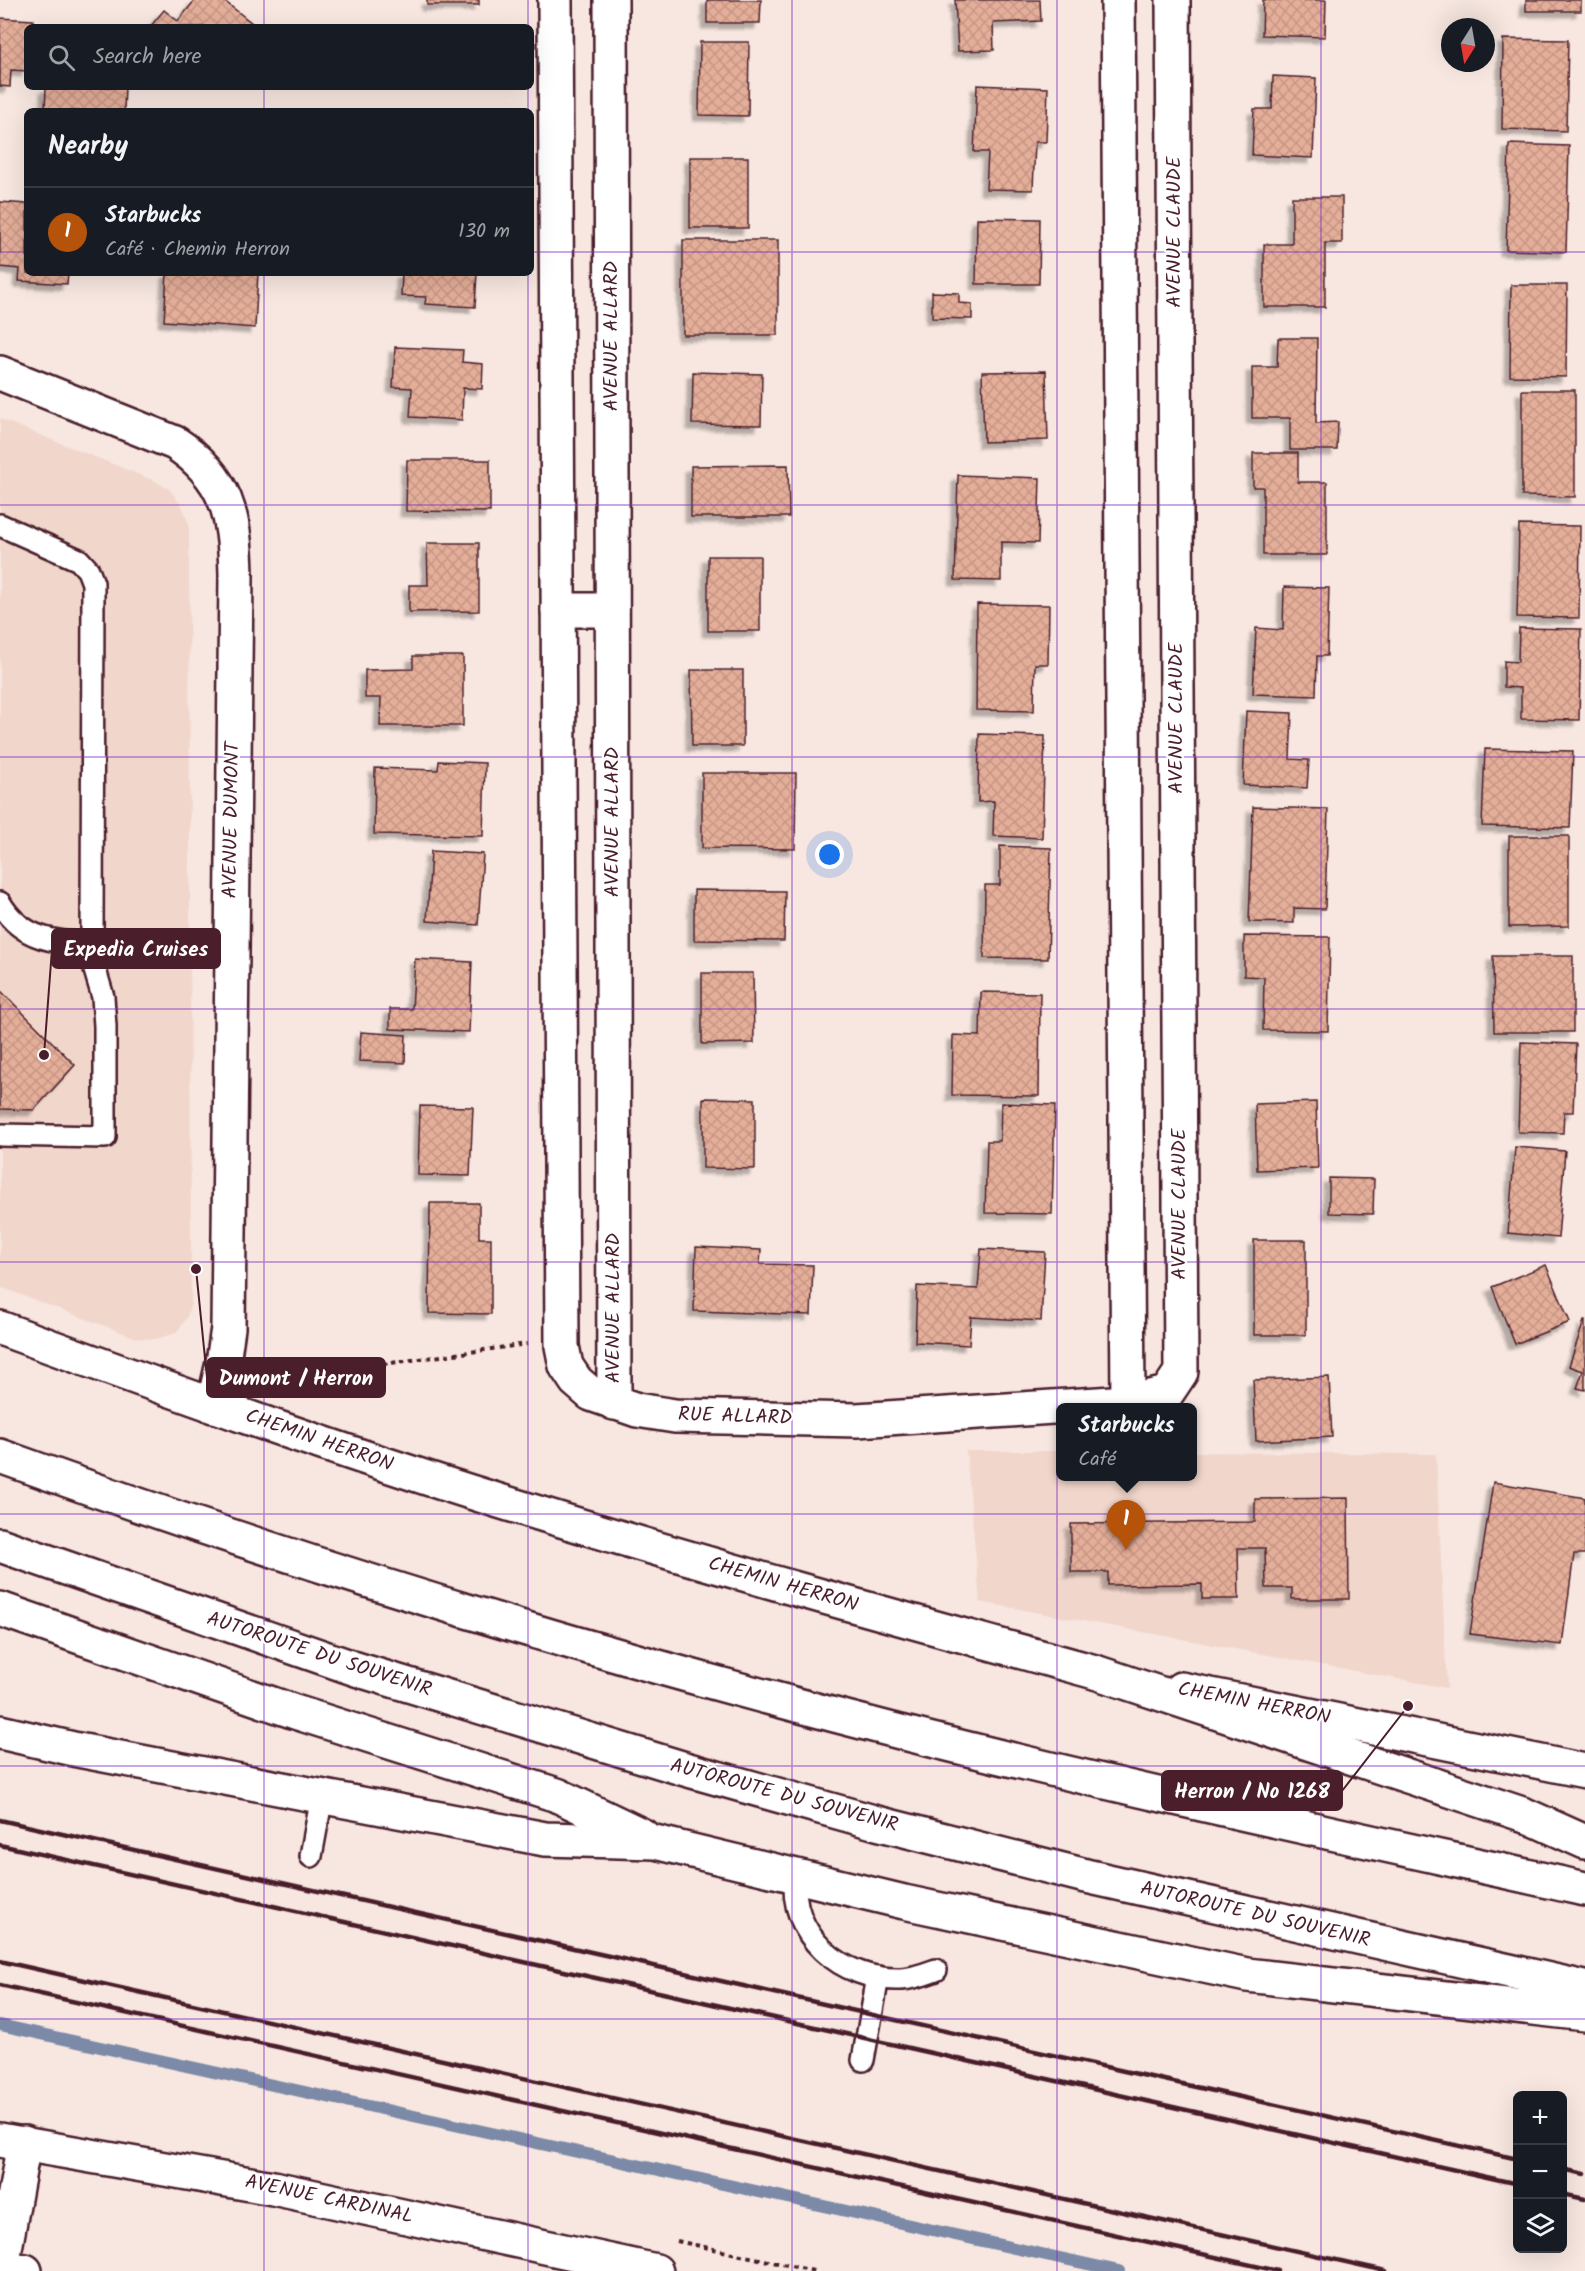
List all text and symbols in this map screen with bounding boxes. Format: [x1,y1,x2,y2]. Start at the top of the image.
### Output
north arrow [1441,18,1495,72]
search box [24,24,534,90]
text: Search here [93,40,201,75]
icon: search [45,41,78,74]
text: Nearby [48,126,128,168]
street label: AVENUE CLAUDE [1159,155,1191,308]
text: Starbucks [105,199,201,234]
text: 1 [64,216,71,248]
text: 130 m [458,216,510,248]
text: Café · Chemin Herron [105,234,290,266]
street label: AVENUE ALLARD [596,261,628,411]
street label: AVENUE CLAUDE [1161,641,1193,794]
street label: AVENUE DUMONT [215,739,249,899]
street label: AVENUE ALLARD [597,747,629,897]
your location [815,840,844,869]
callout: Expedia Cruises [52,929,220,968]
text: Expedia Cruises [64,934,209,967]
street label: AVENUE CLAUDE [1164,1127,1196,1280]
street label: AVENUE ALLARD [598,1233,630,1383]
callout: Dumont / Herron [207,1358,385,1397]
text: Dumont / Herron [219,1363,373,1396]
street label: RUE ALLARD [677,1399,793,1435]
street label: CHEMIN HERRON [241,1401,397,1481]
popup [1056,1403,1197,1481]
text: Starbucks [1078,1409,1175,1444]
text: Café [1078,1444,1116,1476]
pin: 1 [1106,1500,1146,1550]
street label: CHEMIN HERRON [704,1548,862,1622]
street label: AUTOROUTE DU SOUVENIR [202,1603,436,1707]
street label: CHEMIN HERRON [1175,1674,1333,1734]
street label: AUTOROUTE DU SOUVENIR [666,1750,902,1842]
callout: Herron / No 1268 [1162,1771,1342,1810]
text: Herron / No 1268 [1174,1776,1330,1809]
street label: AUTOROUTE DU SOUVENIR [1137,1873,1373,1957]
map controls [1513,2091,1567,2253]
button: + [1513,2091,1567,2145]
button: − [1513,2145,1567,2199]
street label: AVENUE CARDINAL [242,2167,416,2233]
button: layers [1513,2199,1567,2253]

